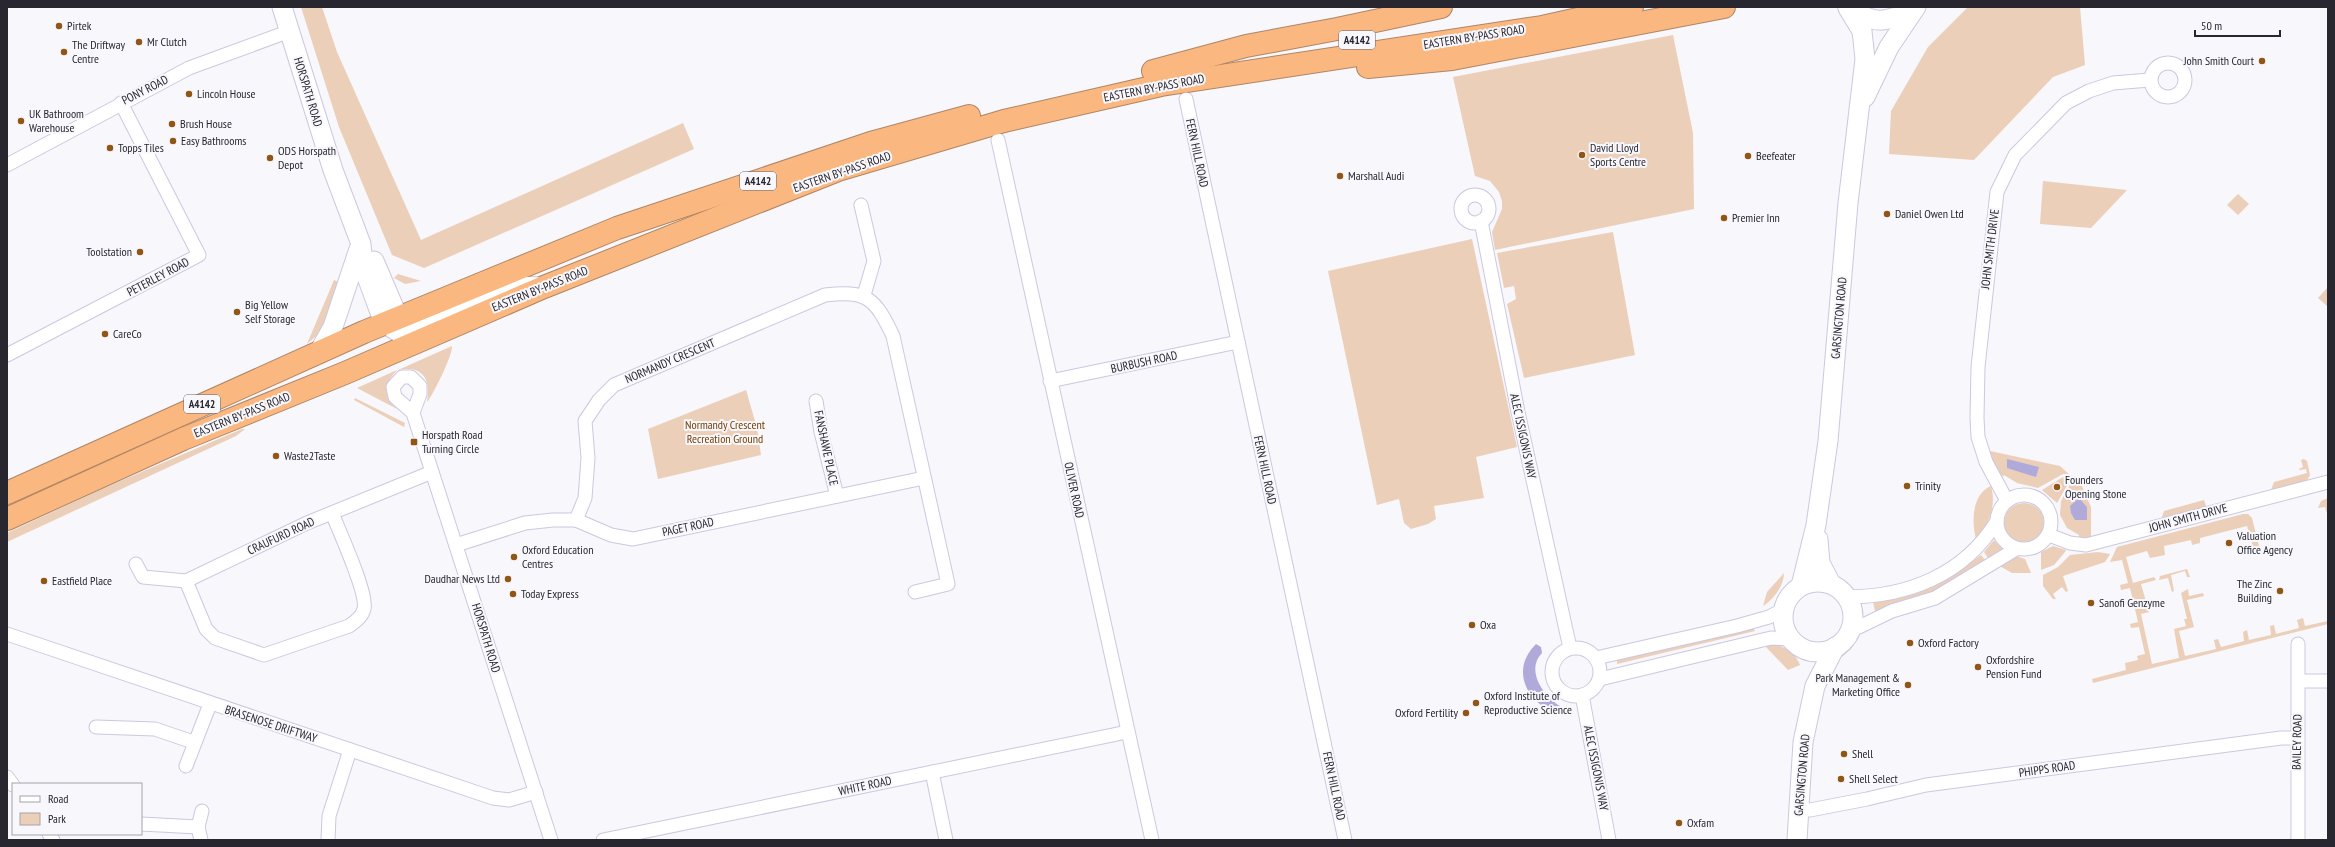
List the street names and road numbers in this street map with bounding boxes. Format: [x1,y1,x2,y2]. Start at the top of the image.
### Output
street label: EASTERN BY-PASS ROAD [1422,21,1526,52]
road number: A4142 [1339,31,1375,49]
street label: HORSPATH ROAD [291,55,326,128]
street label: EASTERN BY-PASS ROAD [1102,70,1206,105]
street label: PONY ROAD [119,72,170,108]
street label: FERN HILL ROAD [1183,117,1212,189]
street label: EASTERN BY-PASS ROAD [791,148,893,195]
road number: A4142 [740,172,776,190]
street label: JOHN SMITH DRIVE [1977,208,2002,291]
street label: PETERLEY ROAD [124,254,192,299]
street label: EASTERN BY-PASS ROAD [490,262,590,315]
street label: GARSINGTON ROAD [1827,277,1850,359]
street label: NORMANDY CRESCENT [623,335,718,386]
street label: BURBUSH ROAD [1109,347,1178,376]
street label: EASTERN BY-PASS ROAD [192,388,292,441]
street label: ALEC ISSIGONIS WAY [1507,392,1540,480]
road number: A4142 [184,395,220,413]
street label: FANSHAWE PLACE [811,409,842,487]
street label: FERN HILL ROAD [1251,434,1280,506]
street label: OLIVER ROAD [1061,460,1088,519]
street label: JOHN SMITH DRIVE [2146,500,2229,535]
street label: CRAUFURD ROAD [245,513,317,558]
street label: PAGET ROAD [661,514,715,539]
street label: HORSPATH ROAD [469,601,504,674]
street label: BRASENOSE DRIFTWAY [223,702,320,746]
street label: BAILEY ROAD [2289,714,2304,770]
street label: ALEC ISSIGONIS WAY [1581,724,1612,812]
street label: GARSINGTON ROAD [1790,734,1813,816]
street label: FERN HILL ROAD [1320,750,1349,822]
street label: PHIPPS ROAD [2018,757,2076,780]
street label: WHITE ROAD [837,773,893,798]

